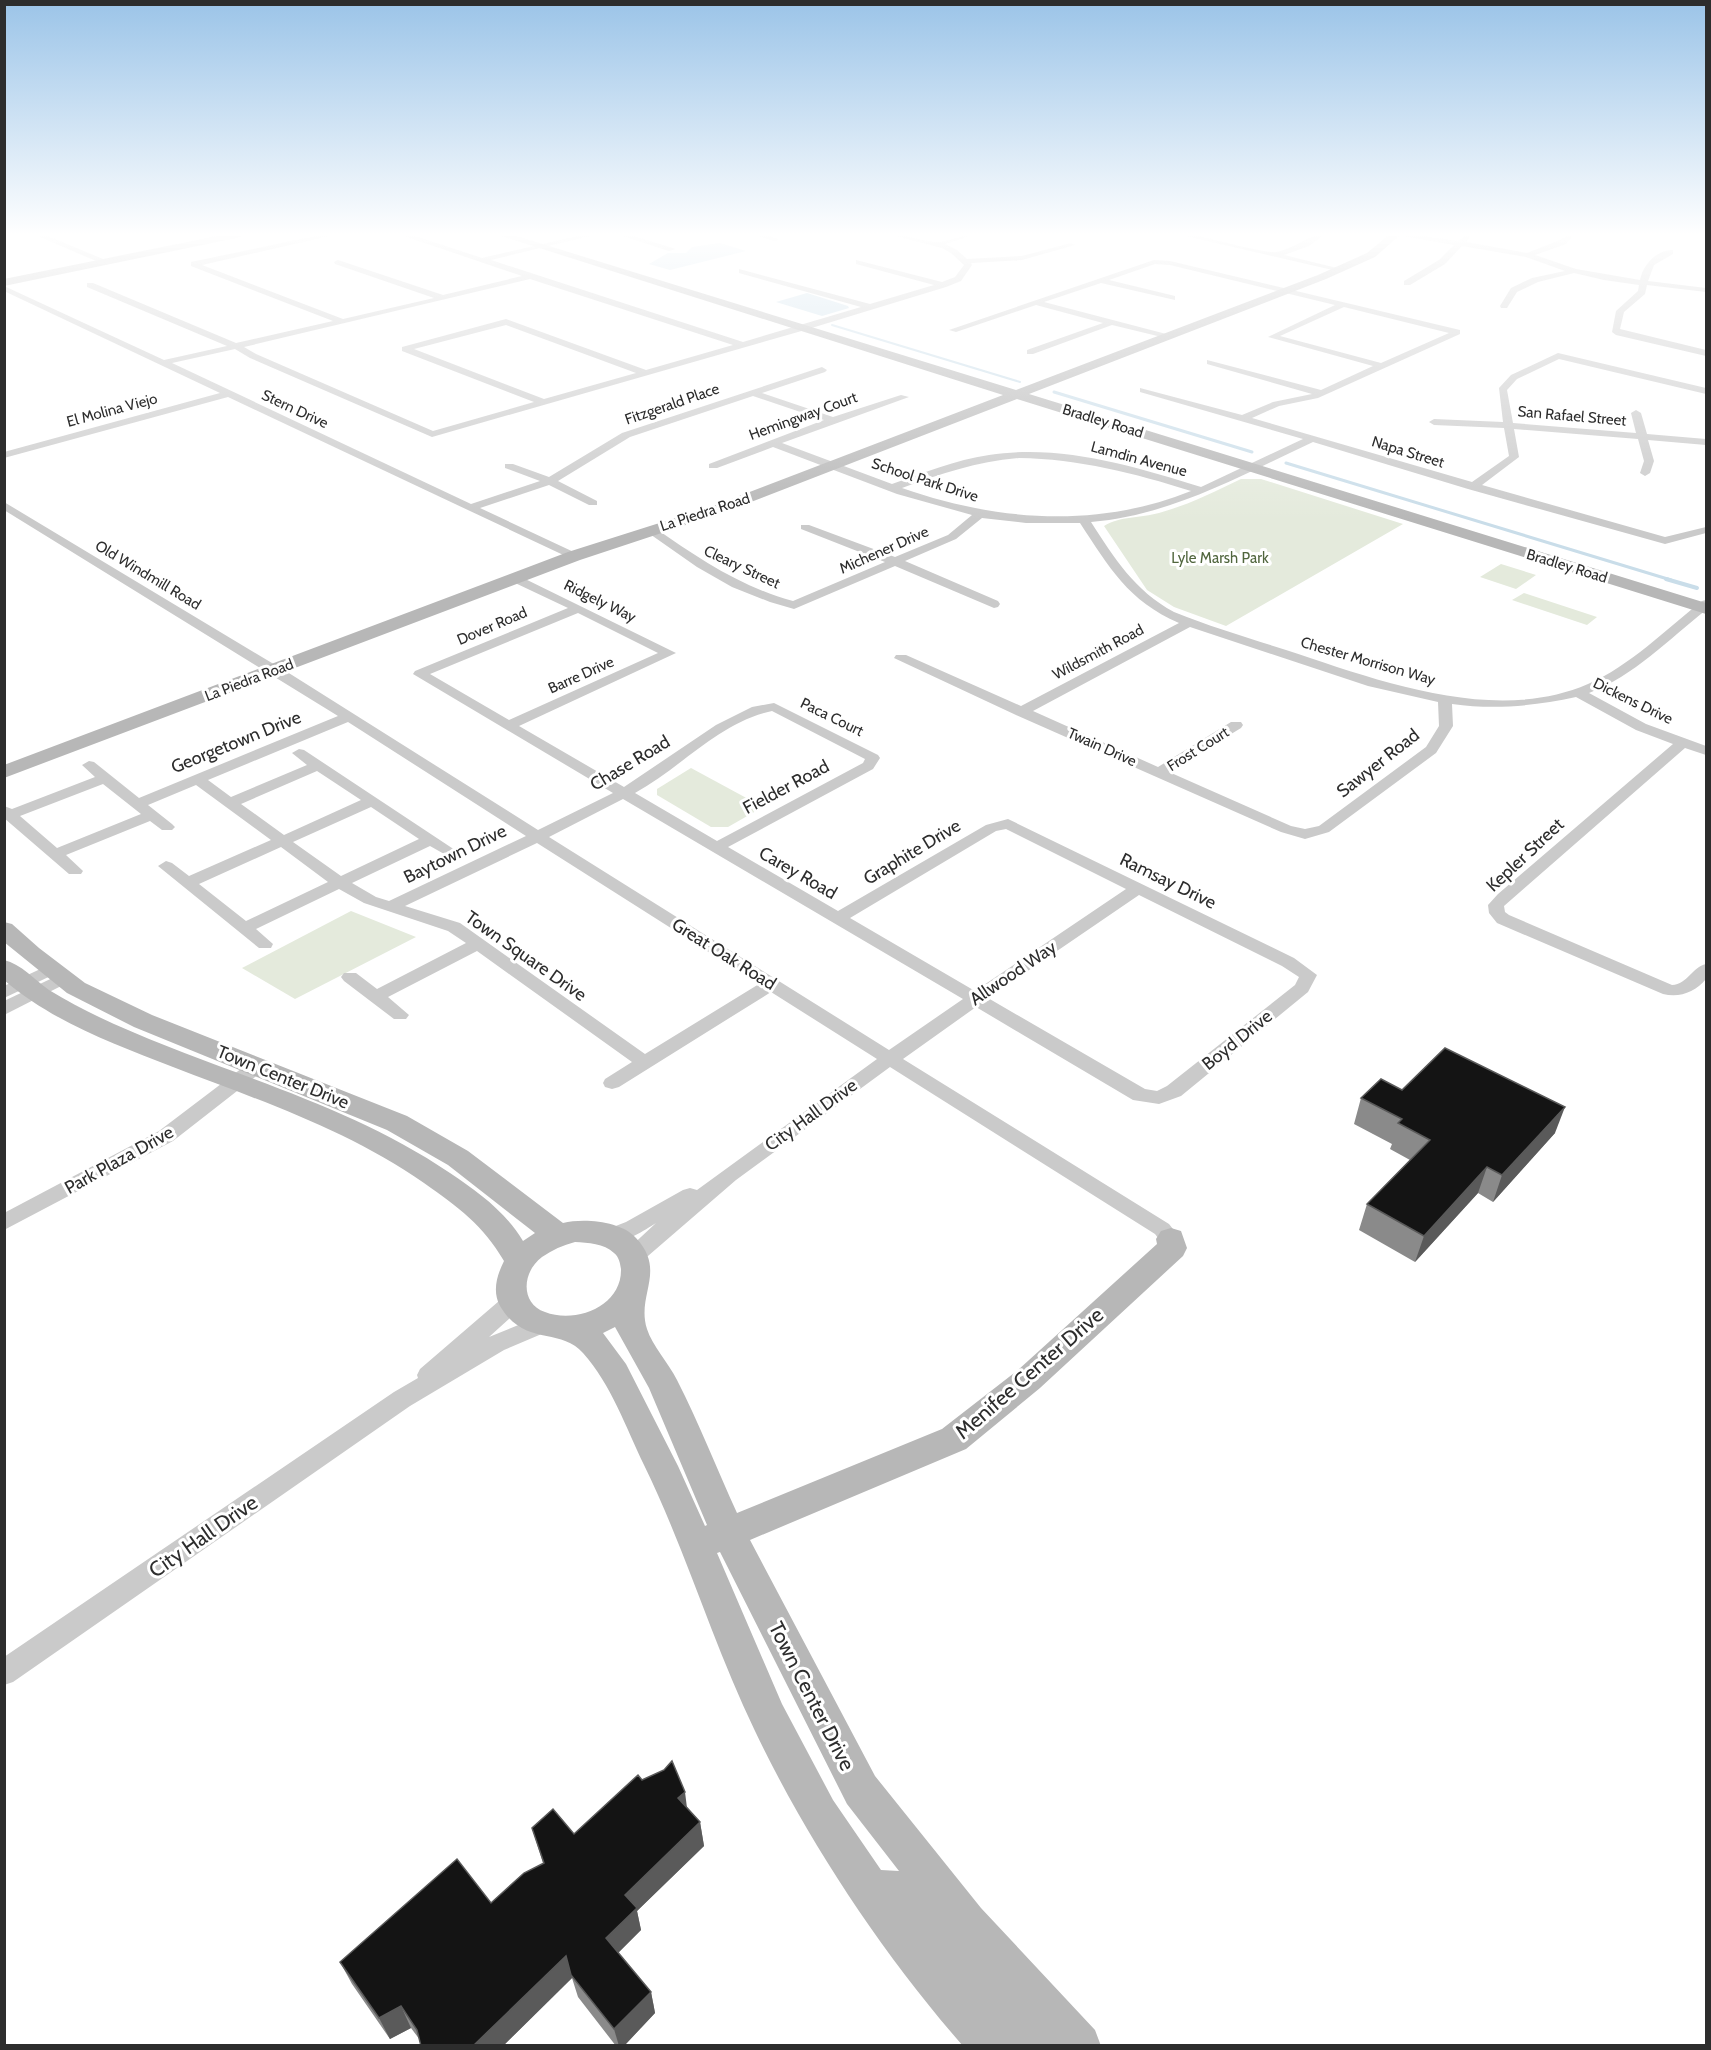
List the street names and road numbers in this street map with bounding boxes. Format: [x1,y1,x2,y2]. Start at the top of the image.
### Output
street label: Fitzgerald Place [622,379,722,429]
street label: Stern Drive [259,386,331,432]
street label: Hemingway Court [746,388,860,444]
street label: El Molina Viejo [65,389,159,431]
street label: Bradley Road [1060,400,1146,442]
street label: San Rafael Street [1517,402,1627,430]
street label: Napa Street [1369,432,1447,472]
street label: Lamdin Avenue [1089,438,1189,481]
street label: School Park Drive [869,454,981,506]
street label: La Piedra Road [658,489,752,535]
street label: Michener Drive [837,522,932,578]
street label: Old Windmill Road [92,536,204,614]
street label: Cleary Street [701,542,783,592]
street label: Bradley Road [1524,545,1610,587]
street label: Ridgely Way [561,576,639,626]
street label: Dover Road [454,603,530,649]
street label: Wildsmith Road [1049,620,1147,684]
street label: Chester Morrison Way [1299,633,1438,689]
street label: Barre Drive [545,652,617,697]
street label: La Piedra Road [202,655,296,705]
street label: Dickens Drive [1590,674,1676,728]
street label: Paca Court [798,694,866,740]
street label: Georgetown Drive [168,706,304,778]
street label: Frost Court [1164,723,1232,775]
street label: Twain Drive [1065,724,1140,770]
street label: Sawyer Road [1332,724,1424,802]
street label: Chase Road [586,731,674,795]
street label: Fielder Road [739,755,833,819]
street label: Kepler Street [1482,813,1568,897]
street label: Graphite Drive [859,814,965,890]
street label: Baytown Drive [400,820,510,888]
street label: Carey Road [755,842,841,904]
street label: Ramsay Drive [1116,848,1220,914]
street label: Town Square Drive [461,906,591,1006]
street label: Great Oak Road [668,913,780,995]
street label: Allwood Way [965,936,1061,1010]
street label: Boyd Drive [1198,1005,1276,1075]
street label: Town Center Drive [214,1040,352,1114]
street label: City Hall Drive [761,1074,861,1156]
street label: Park Plaza Drive [61,1121,177,1199]
street label: Menifee Center Drive [950,1302,1108,1444]
street label: City Hall Drive [144,1489,262,1583]
street label: Town Center Drive [764,1617,860,1775]

